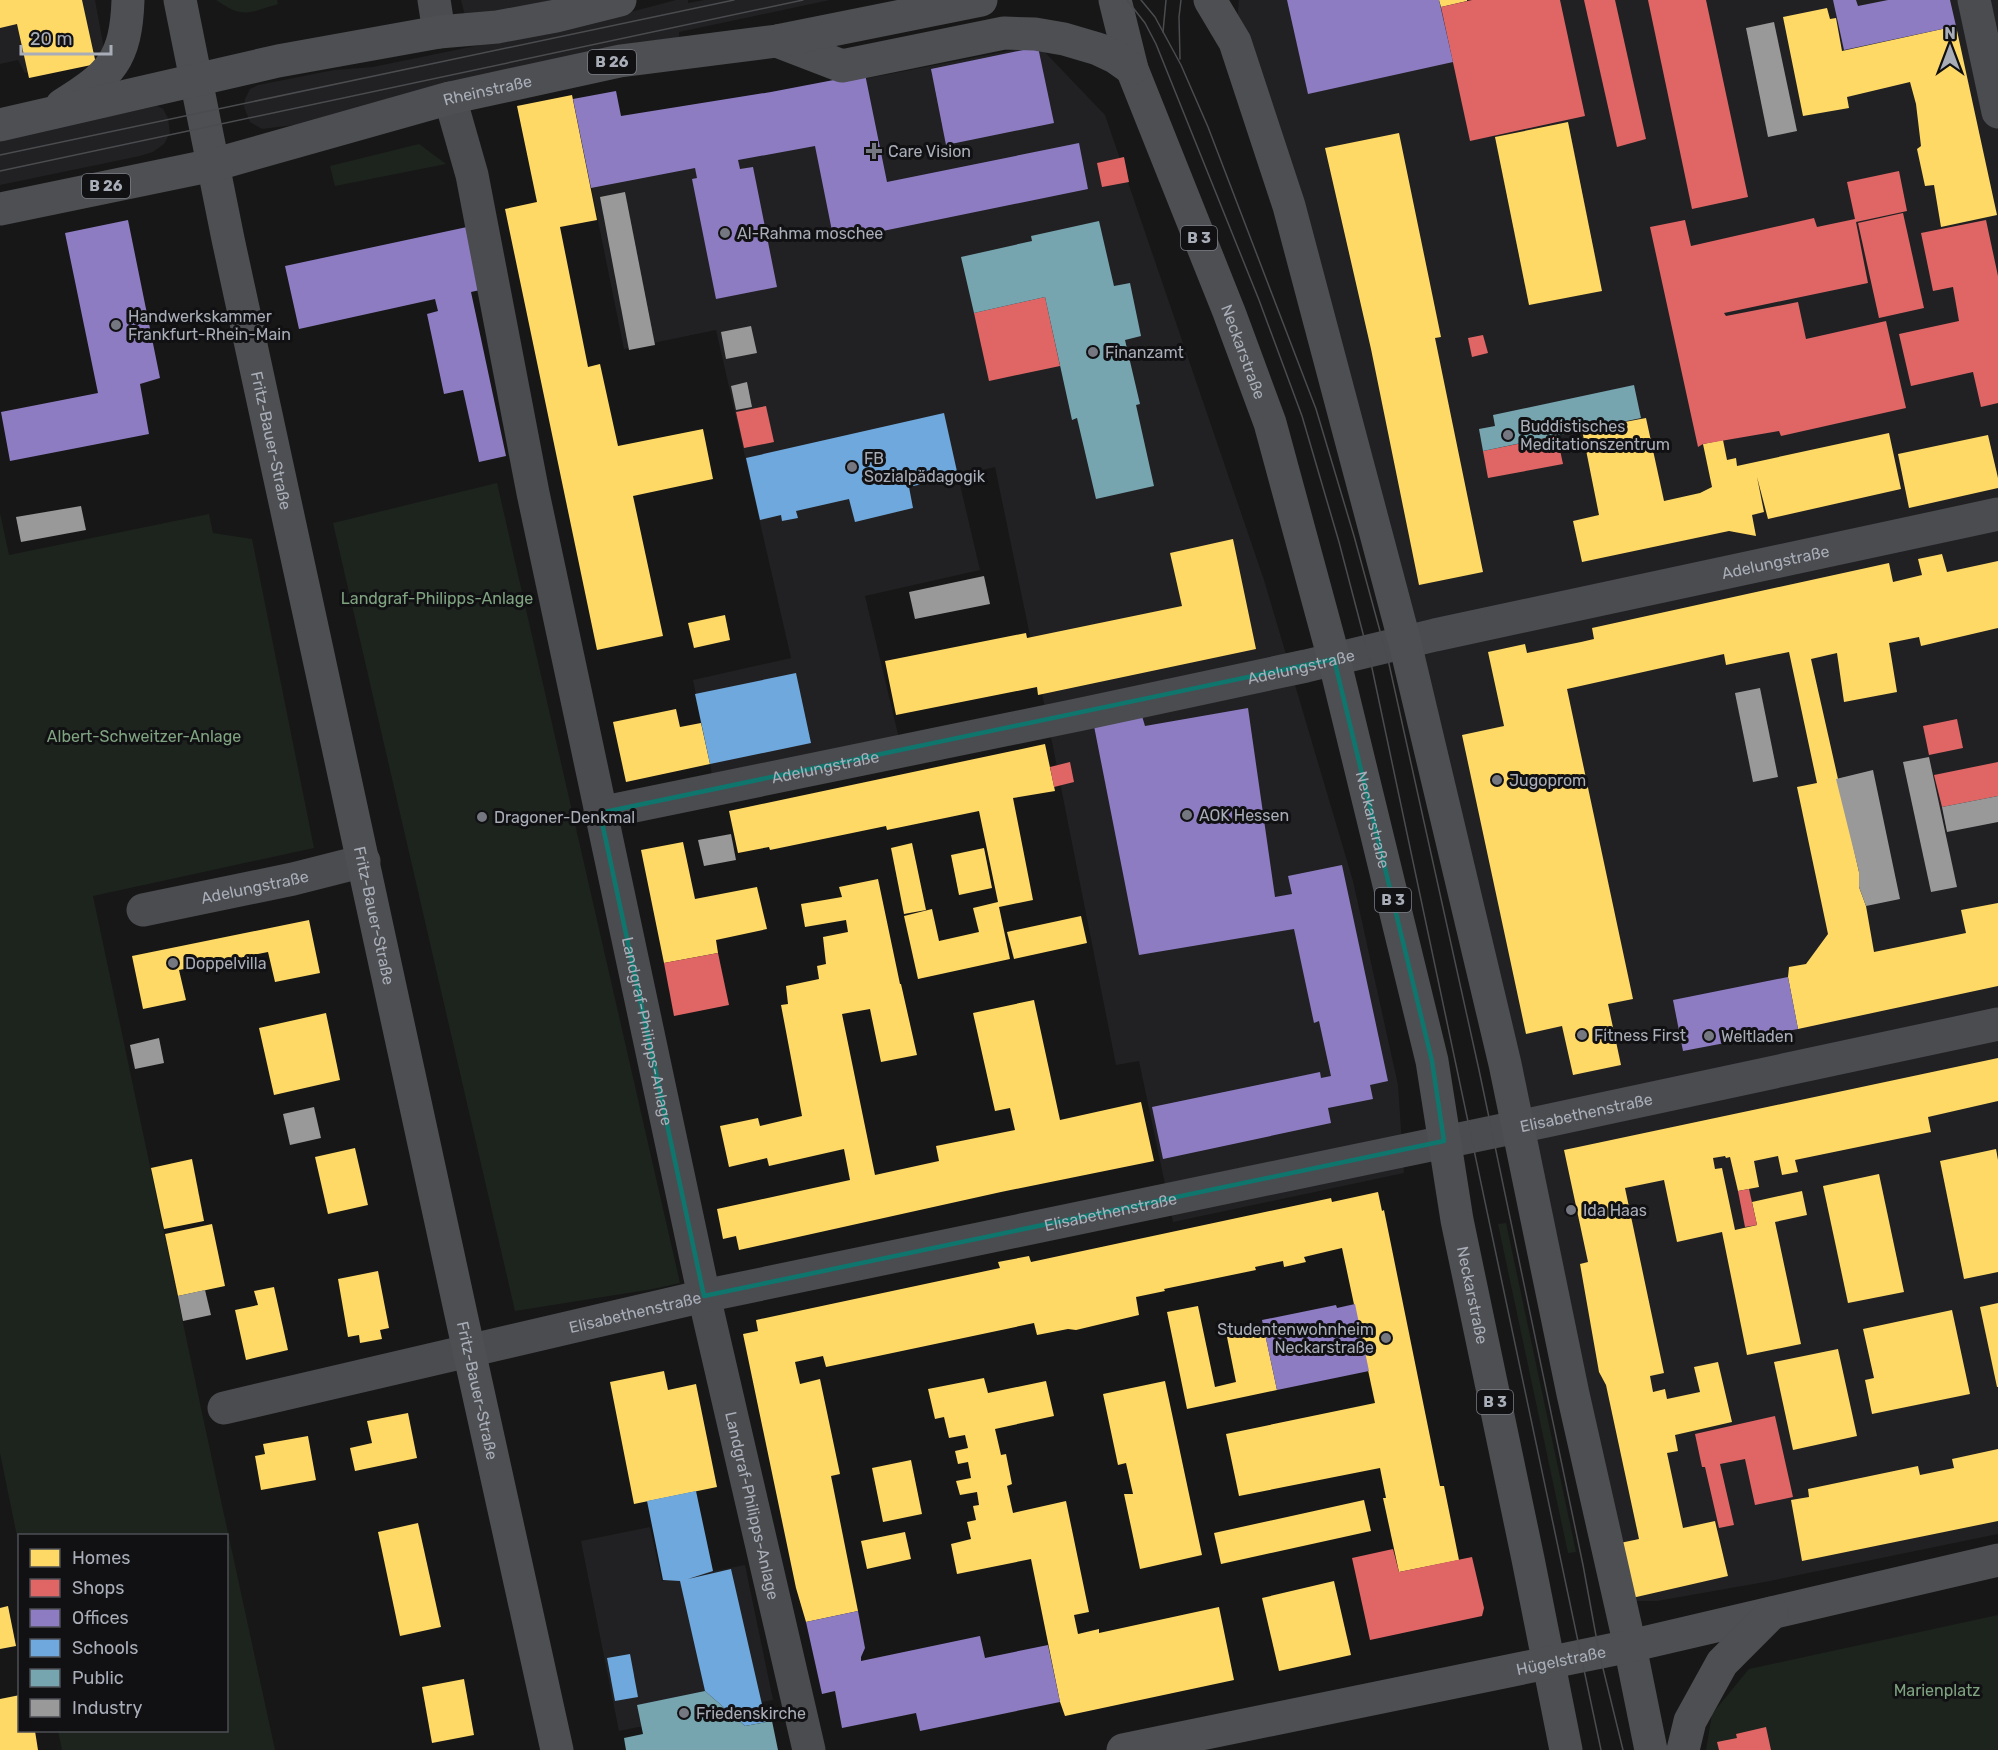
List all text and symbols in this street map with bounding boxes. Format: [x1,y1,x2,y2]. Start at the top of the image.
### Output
scale bar [21,18,111,56]
north arrow [1920,18,1980,78]
text: N [1944,24,1956,43]
text: 20 m [30,28,72,50]
road number: B 26 [588,50,636,74]
street label: Rheinstraße [441,71,534,110]
marker: Care Vision [865,142,883,160]
place label: Care Vision [888,142,971,161]
road number: B 26 [82,174,130,198]
place label: Al-Rahma moschee [737,224,883,243]
marker: Al-Rahma moschee [718,226,732,240]
road number: B 3 [1181,226,1217,250]
street label: Neckarstraße [1217,302,1269,402]
place label: Handwerkskammer Frankfurt-Rhein-Main [128,307,291,344]
marker: Handwerkskammer Frankfurt-Rhein-Main [109,318,123,332]
place label: Finanzamt [1105,343,1184,362]
marker: Finanzamt [1086,345,1100,359]
street label: Fritz-Bauer-Straße [247,370,295,512]
place label: Buddistisches Meditationszentrum [1520,417,1670,454]
marker: Buddistisches Meditationszentrum [1501,428,1515,442]
place label: FB Sozialpädagogik [864,449,986,486]
marker: FB Sozialpädagogik [845,460,859,474]
street label: Adelungstraße [1720,542,1831,583]
park label: Landgraf-Philipps-Anlage [341,589,533,608]
street label: Adelungstraße [1246,646,1357,688]
park label: Albert-Schweitzer-Anlage [47,727,241,746]
street label: Adelungstraße [770,747,881,788]
street label: Neckarstraße [1352,769,1394,871]
place label: Jugoprom [1509,771,1586,790]
marker: Jugoprom [1490,773,1504,787]
place label: AOK Hessen [1199,806,1289,825]
place label: Dragoner-Denkmal [494,808,635,827]
marker: AOK Hessen [1180,808,1194,822]
marker: Dragoner-Denkmal [475,810,489,824]
street label: Fritz-Bauer-Straße [350,845,398,987]
street label: Adelungstraße [199,866,311,908]
road number: B 3 [1375,888,1411,912]
street label: Landgraf-Philipps-Anlage [618,935,676,1127]
place label: Doppelvilla [185,954,266,973]
marker: Doppelvilla [166,956,180,970]
place label: Fitness First [1594,1026,1686,1045]
place label: Weltladen [1721,1027,1793,1046]
marker: Fitness First [1575,1028,1589,1042]
marker: Weltladen [1702,1029,1716,1043]
street label: Elisabethenstraße [1518,1089,1654,1136]
street label: Elisabethenstraße [1042,1189,1179,1235]
place label: Ida Haas [1583,1201,1647,1220]
marker: Ida Haas [1564,1203,1578,1217]
street label: Neckarstraße [1453,1244,1492,1346]
street label: Elisabethenstraße [567,1288,703,1337]
street label: Fritz-Bauer-Straße [453,1320,502,1462]
place label: Studentenwohnheim Neckarstraße [1217,1320,1374,1357]
marker: Studentenwohnheim Neckarstraße [1379,1331,1393,1345]
road number: B 3 [1477,1390,1513,1414]
street label: Landgraf-Philipps-Anlage [721,1410,783,1602]
legend [18,1534,228,1732]
text: Homes [72,1547,130,1569]
text: Shops [72,1577,124,1599]
text: Offices [72,1607,129,1629]
text: Schools [72,1637,138,1659]
street label: Hügelstraße [1514,1642,1608,1679]
text: Public [72,1667,124,1689]
park label: Marienplatz [1894,1681,1980,1700]
text: Industry [72,1697,142,1719]
place label: Friedenskirche [696,1704,806,1723]
marker: Friedenskirche [677,1706,691,1720]

